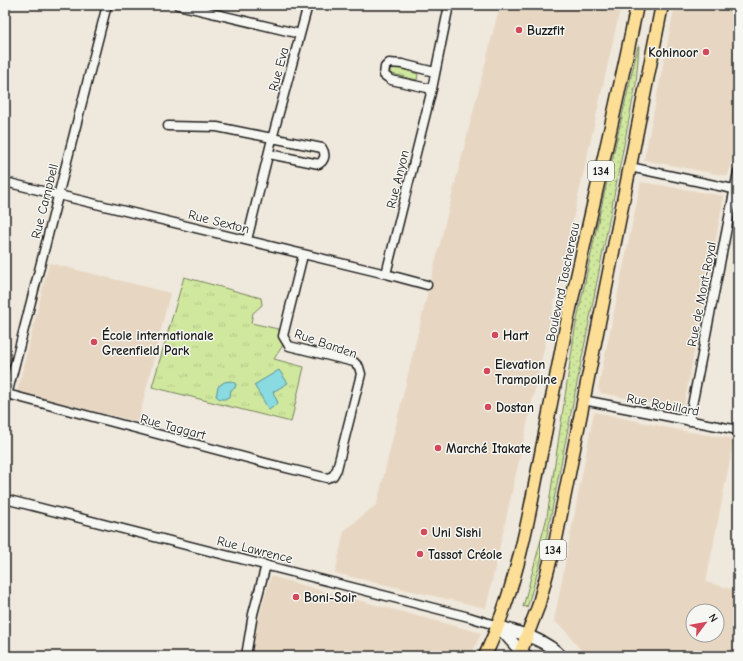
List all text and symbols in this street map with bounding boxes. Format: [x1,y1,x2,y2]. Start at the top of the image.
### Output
place label: Buzzfit [527,23,565,38]
marker: Buzzfit [514,25,524,35]
street label: Rue Eva [265,45,292,93]
place label: Kohinoor [648,45,699,60]
marker: Kohinoor [701,47,711,57]
street label: Rue Anyon [383,148,412,210]
road number: 134 [588,161,614,181]
street label: Rue Campbell [28,162,61,240]
street label: Rue Sexton [187,207,251,236]
street label: Boulevard Taschereau [543,221,582,343]
street label: Rue de Mont-Royal [684,240,719,348]
street label: Rue Barden [292,326,359,361]
place label: École internationale Greenfield Park [102,327,214,358]
place label: Hart [503,328,529,343]
marker: Hart [490,330,500,340]
marker: École internationale Greenfield Park [89,337,99,347]
place label: Elevation Trampoline [495,357,557,387]
marker: Elevation Trampoline [482,366,492,376]
street label: Rue Robillard [625,390,701,419]
place label: Dostan [496,400,534,415]
marker: Dostan [483,402,493,412]
street label: Rue Taggart [139,411,208,443]
place label: Marché Itakate [446,441,531,456]
marker: Marché Itakate [433,443,443,453]
place label: Uni Sishi [432,525,481,540]
marker: Uni Sishi [419,527,429,537]
street label: Rue Lawrence [216,533,295,566]
road number: 134 [540,540,566,560]
place label: Tassot Créole [428,547,503,562]
marker: Tassot Créole [415,549,425,559]
place label: Boni-Soir [304,590,357,605]
marker: Boni-Soir [291,592,301,602]
north arrow [685,603,725,643]
text: N [706,611,720,624]

